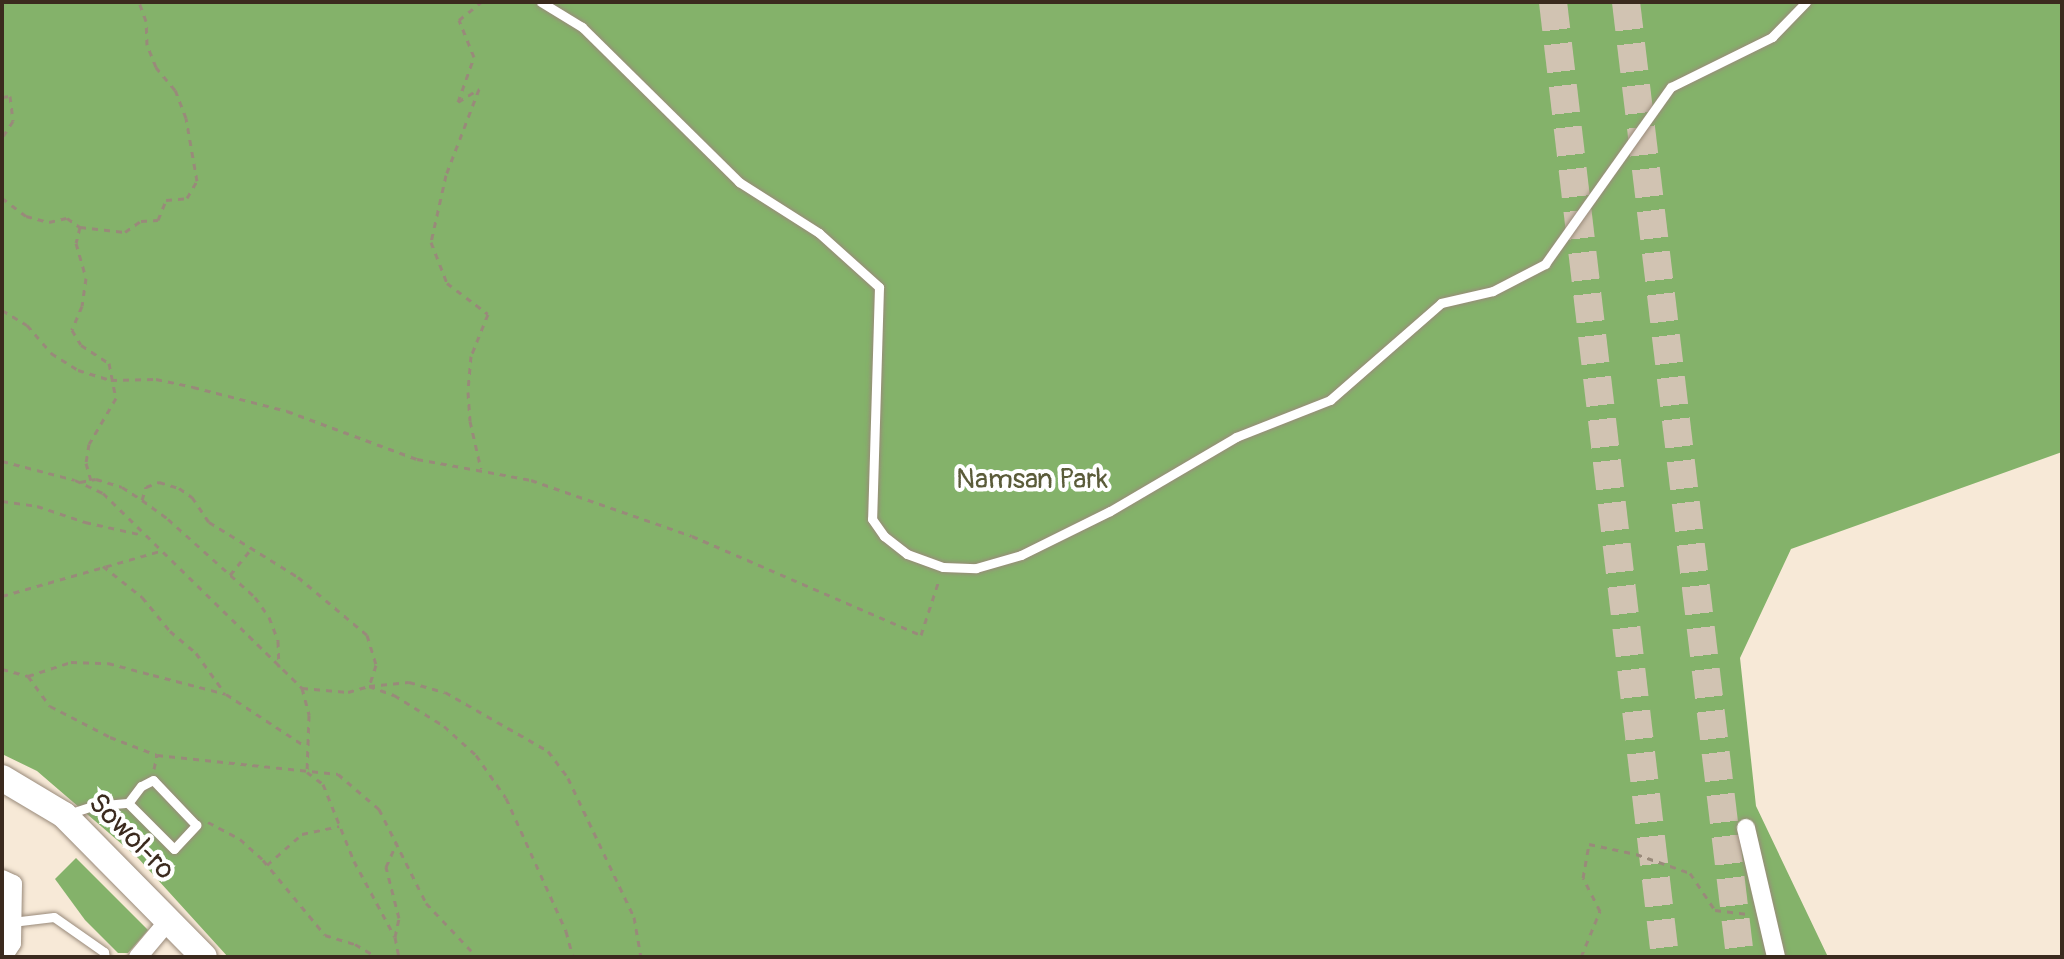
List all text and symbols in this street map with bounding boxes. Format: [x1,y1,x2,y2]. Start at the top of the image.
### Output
park label: Namsan Park [956,463,1108,497]
street label: Sowol-ro [81,787,181,887]

